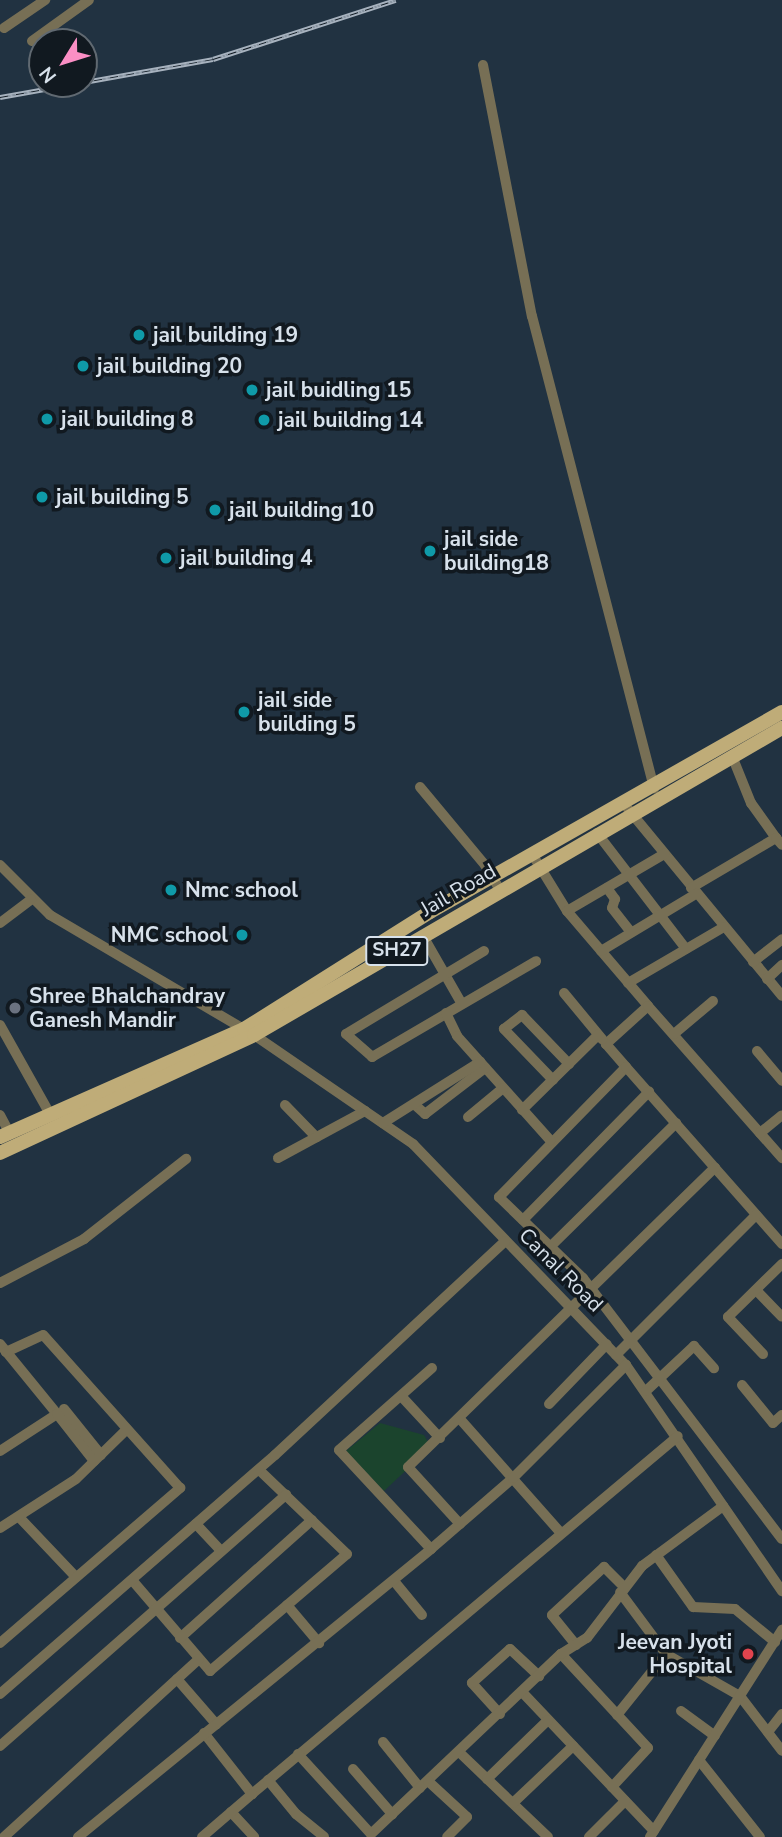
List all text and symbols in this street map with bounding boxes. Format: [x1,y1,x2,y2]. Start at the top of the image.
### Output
north arrow [28,28,98,98]
text: N [33,61,63,88]
place label: jail building 19 [153,322,298,348]
marker: jail building 19 [131,327,147,343]
place label: jail building 20 [97,353,242,379]
marker: jail building 20 [75,358,91,374]
place label: jail buidling 15 [266,377,411,403]
marker: jail buidling 15 [244,382,260,398]
place label: jail building 8 [61,406,194,432]
place label: jail building 14 [278,407,423,433]
marker: jail building 8 [39,411,55,427]
marker: jail building 14 [256,412,272,428]
place label: jail building 5 [56,484,189,510]
marker: jail building 5 [34,489,50,505]
place label: jail building 10 [229,497,374,523]
marker: jail building 10 [207,502,223,518]
place label: jail side building18 [444,526,549,576]
marker: jail side building18 [422,543,438,559]
place label: jail building 4 [180,545,313,571]
marker: jail building 4 [158,550,174,566]
place label: jail side building 5 [258,687,356,737]
marker: jail side building 5 [236,704,252,720]
street label: Jail Road [416,858,500,922]
place label: Nmc school [185,877,298,903]
marker: Nmc school [163,882,179,898]
place label: NMC school [111,922,228,948]
marker: NMC school [234,927,250,943]
road number: SH27 [364,936,430,967]
place label: Shree Bhalchandray Ganesh Mandir [29,983,225,1033]
marker: Shree Bhalchandray Ganesh Mandir [7,1000,23,1016]
street label: Canal Road [514,1223,608,1317]
place label: Jeevan Jyoti Hospital [618,1629,732,1679]
marker: Jeevan Jyoti Hospital [738,1644,758,1664]

